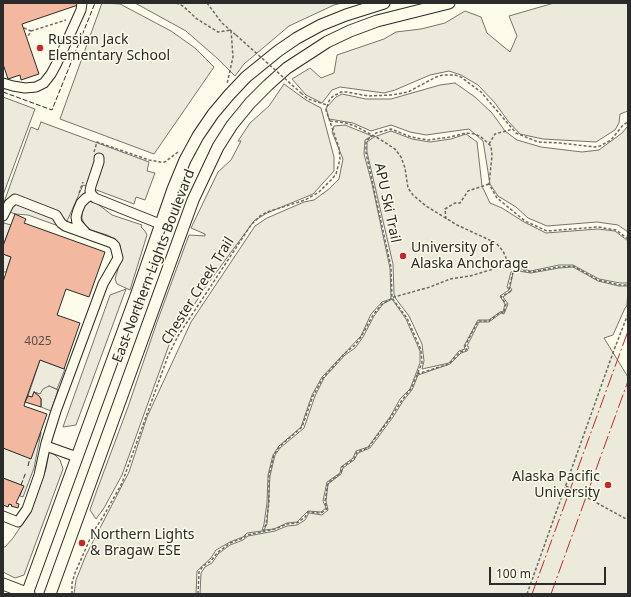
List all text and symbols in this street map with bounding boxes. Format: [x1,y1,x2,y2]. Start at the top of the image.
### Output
place label: Russian Jack Elementary School [48,32,170,64]
marker: Russian Jack Elementary School [35,43,45,53]
street label: APU Ski Trail [370,161,404,245]
street label: East Northern Lights Boulevard [109,167,199,365]
street label: Chester Creek Trail [158,234,238,348]
place label: University of Alaska Anchorage [411,240,528,272]
marker: University of Alaska Anchorage [398,251,408,261]
house number: 4025 [24,335,52,349]
place label: Alaska Pacific University [512,469,600,502]
marker: Alaska Pacific University [603,480,613,490]
place label: Northern Lights & Bragaw ESE [90,527,195,560]
marker: Northern Lights & Bragaw ESE [77,538,87,548]
scale bar [491,559,608,585]
text: 100 m [496,565,531,582]

